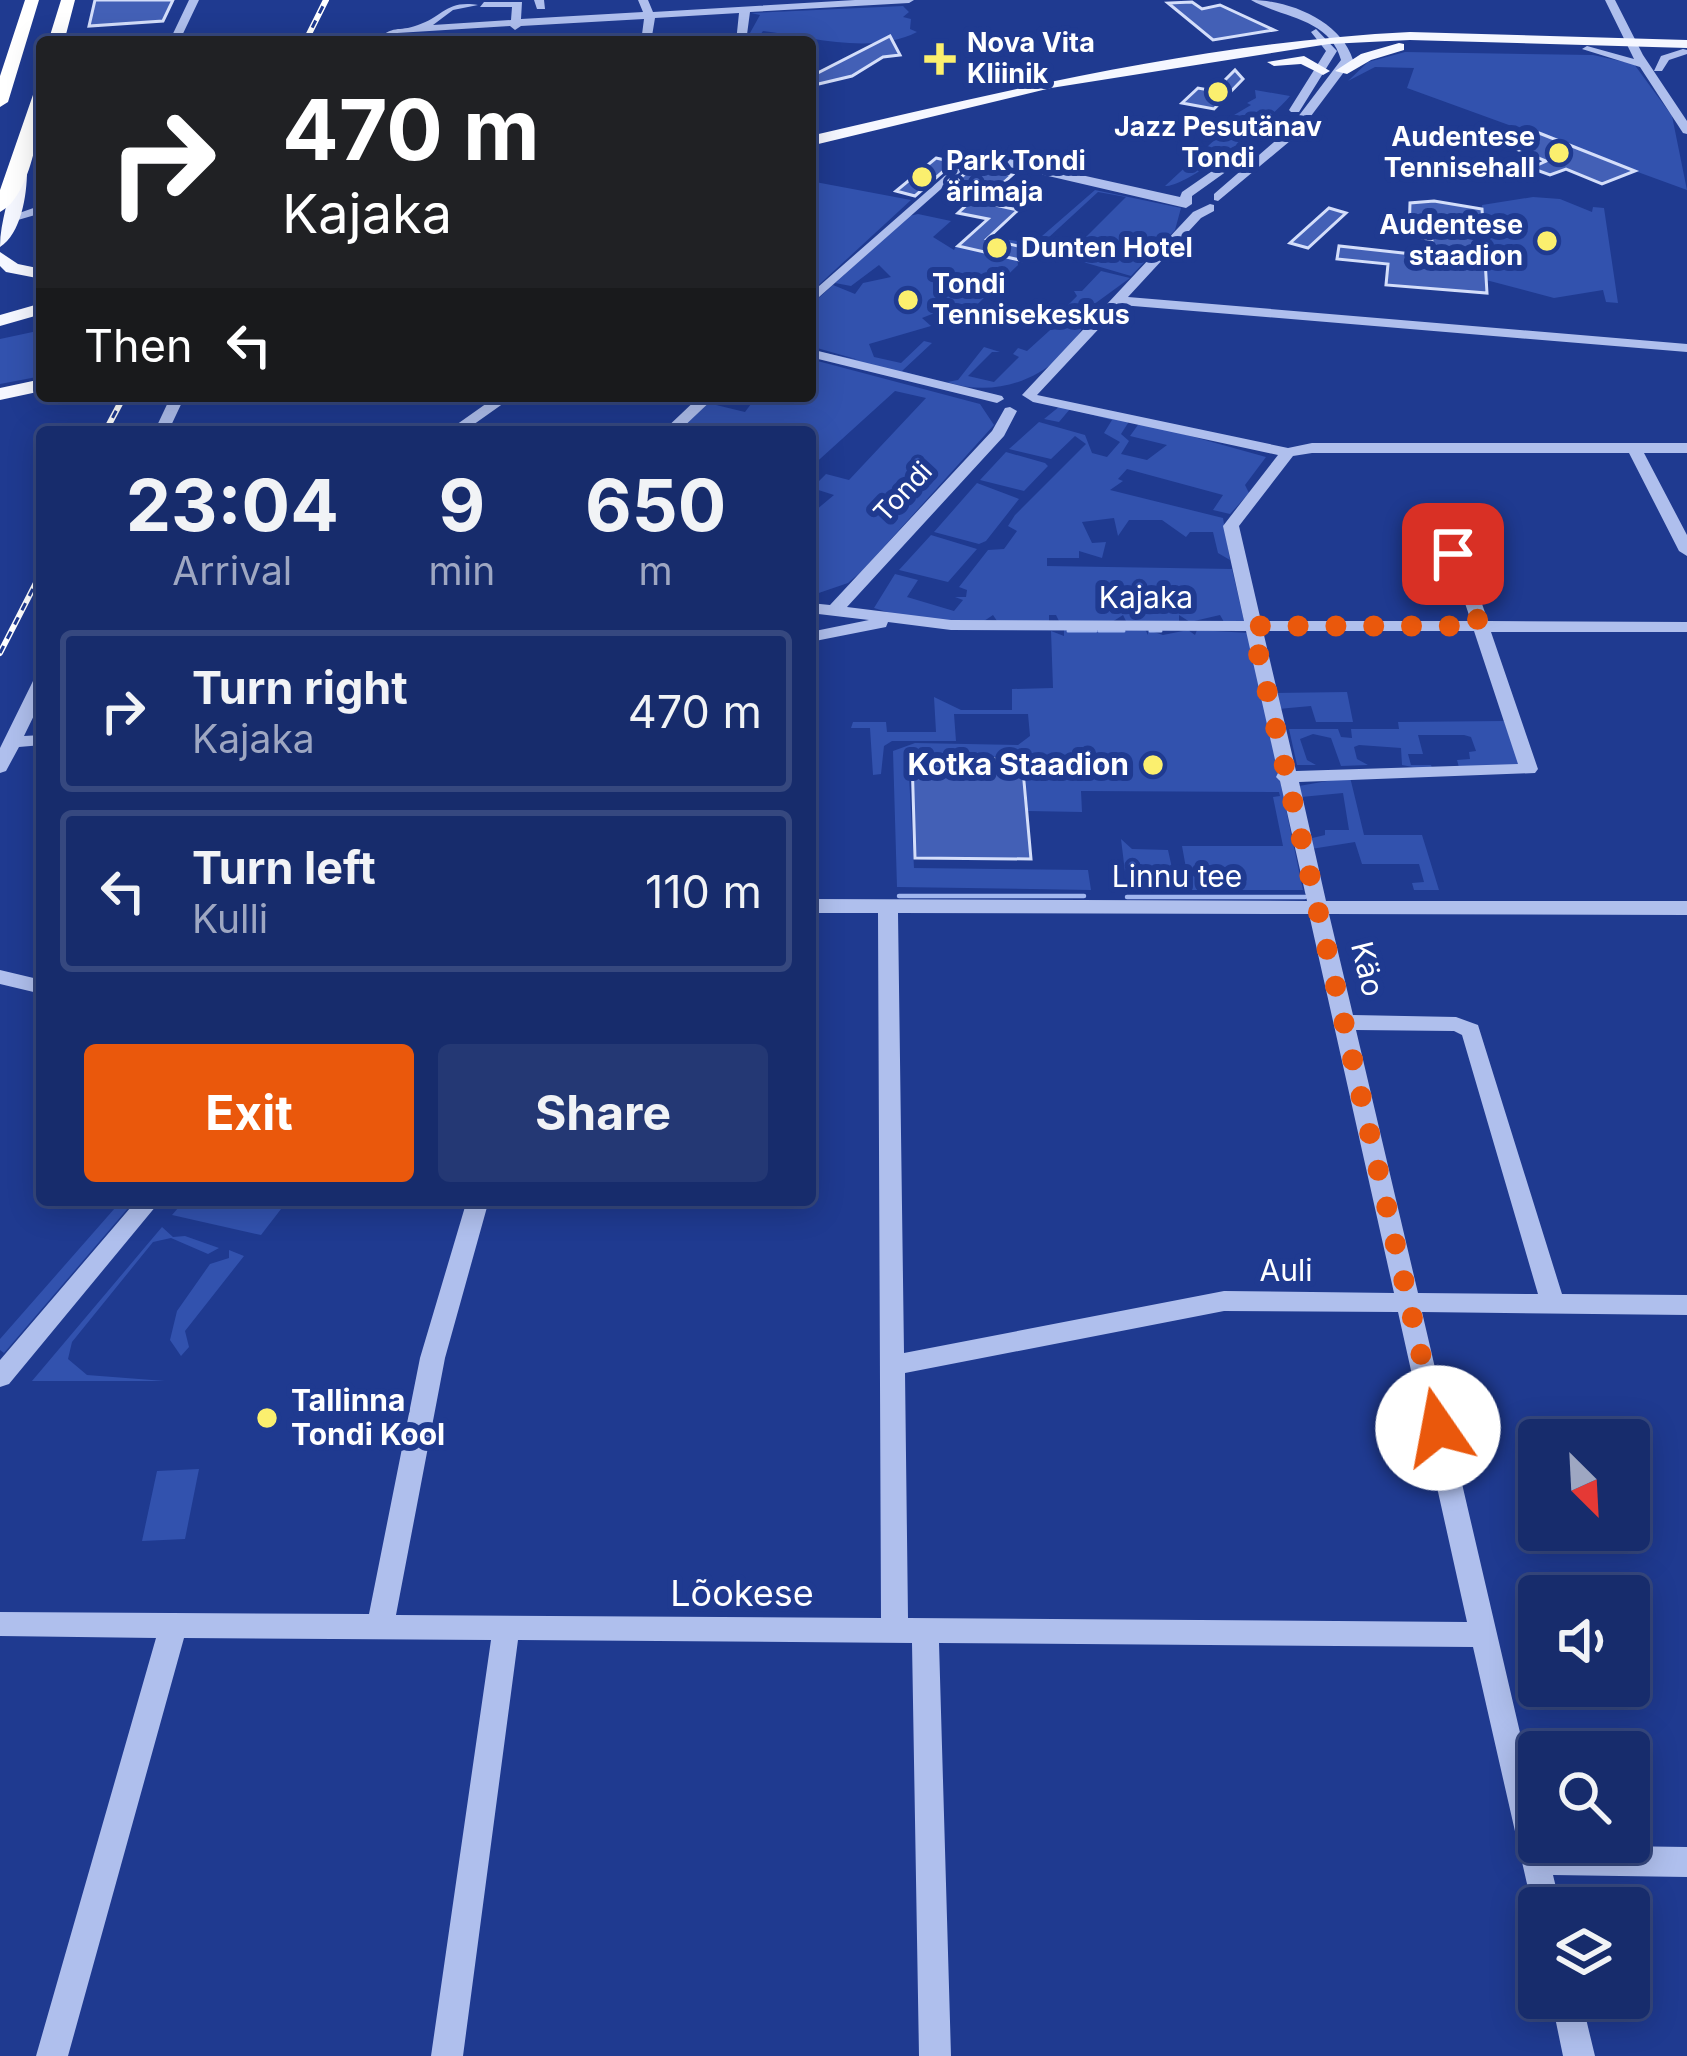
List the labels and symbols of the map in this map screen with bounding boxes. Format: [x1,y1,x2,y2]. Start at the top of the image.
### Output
place label: Nova Vita Kliinik [967,26,1095,90]
marker: Nova Vita Kliinik [924,43,956,75]
marker: Jazz Pesutänav Tondi [1205,79,1231,105]
place label: Jazz Pesutänav Tondi [1114,110,1322,174]
place label: Audentese Tennisehall [1384,120,1535,184]
marker: Audentese Tennisehall [1546,140,1572,166]
place label: Park Tondi ärimaja [946,144,1086,208]
marker: Park Tondi ärimaja [909,164,935,190]
place label: Audentese staadion [1379,208,1523,272]
marker: Audentese staadion [1534,228,1560,254]
place label: Dunten Hotel [1021,231,1193,264]
marker: Dunten Hotel [984,235,1010,261]
place label: Tondi Tennisekeskus [932,267,1130,331]
marker: Tondi Tennisekeskus [895,287,921,313]
street label: Tondi [867,455,939,529]
pin [1402,503,1504,605]
street label: Kajaka [1099,579,1193,615]
place label: Kotka Staadion [908,746,1129,782]
marker: Kotka Staadion [1140,752,1166,778]
street label: Linnu tee [1112,858,1242,894]
street label: Käo [1344,938,1392,1000]
street label: Auli [1260,1252,1312,1288]
position arrow [1375,1365,1501,1491]
place label: Tallinna Tondi Kool [291,1382,445,1452]
marker: Tallinna Tondi Kool [254,1405,280,1431]
north arrow [1518,1419,1650,1551]
street label: Lõokese [670,1571,814,1615]

